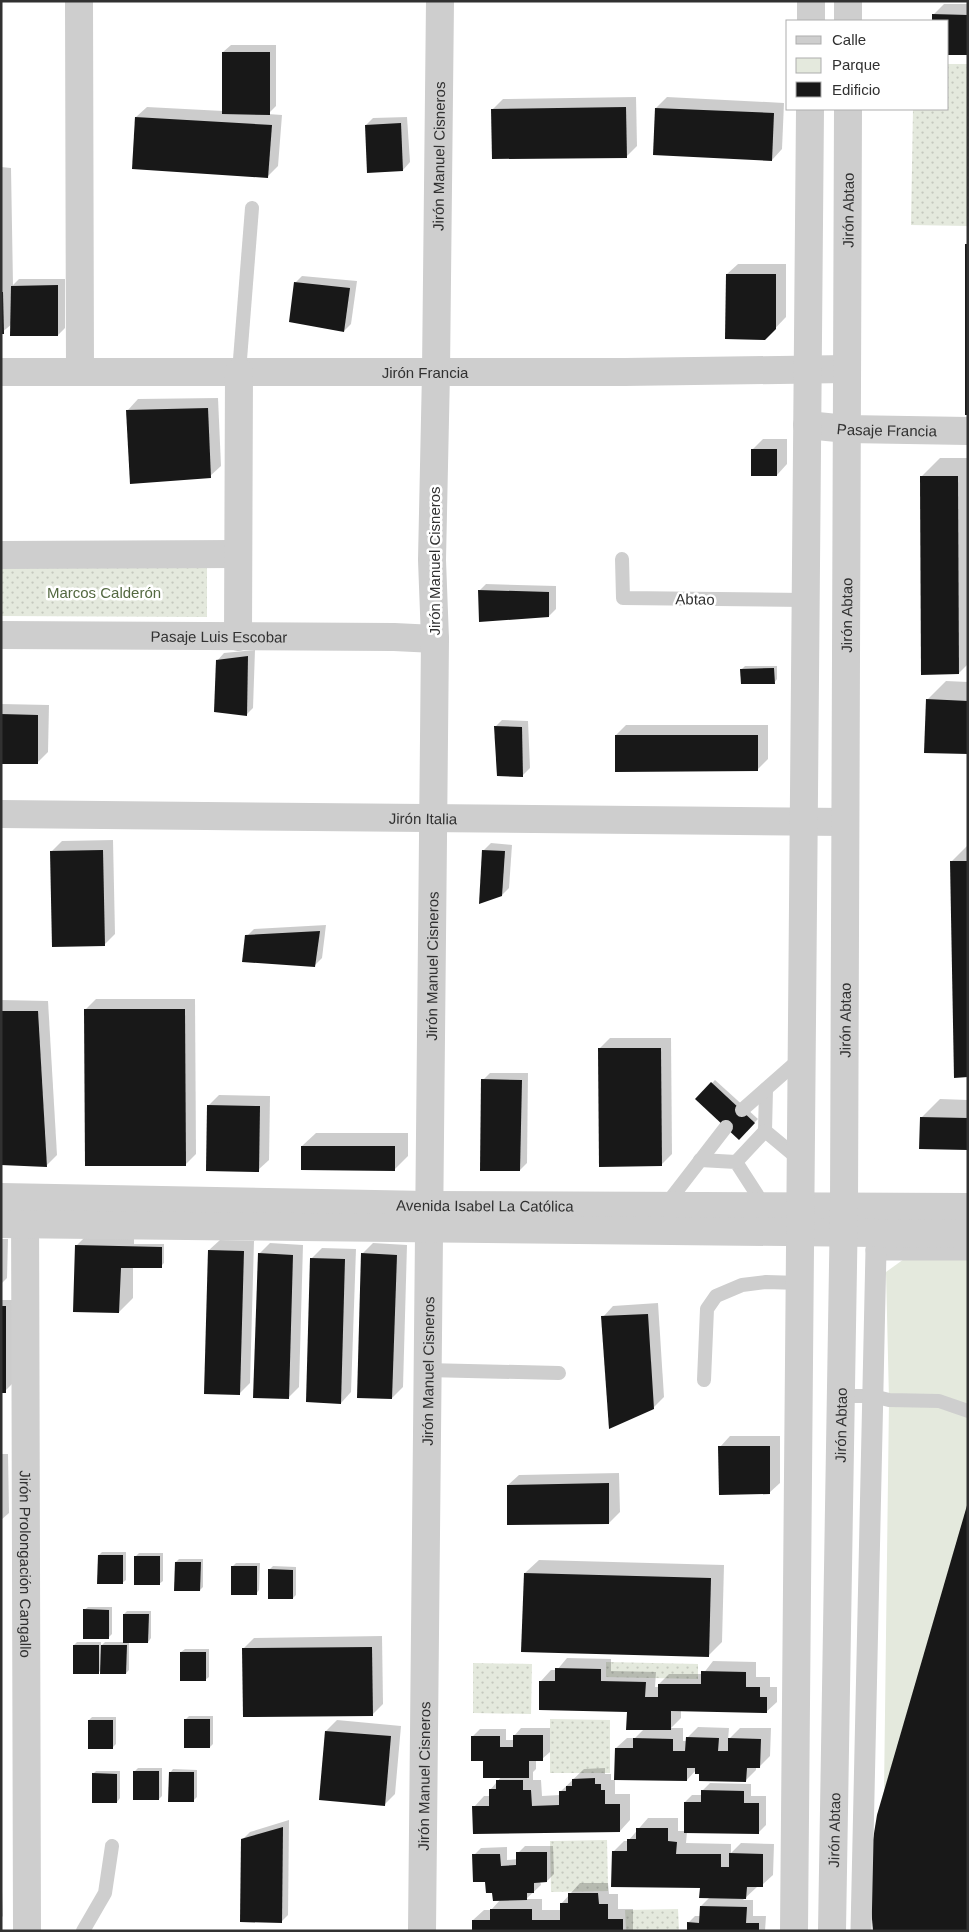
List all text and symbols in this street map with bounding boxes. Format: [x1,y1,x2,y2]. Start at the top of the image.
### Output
legend [786,20,949,110]
text: Calle [832,31,866,48]
text: Parque [832,56,880,73]
street label: Jirón Manuel Cisneros [429,81,448,231]
text: Edificio [832,81,880,98]
street label: Jirón Abtao [839,173,856,248]
street label: Jirón Francia [382,364,469,381]
street label: Pasaje Francia [836,420,938,439]
street label: Jirón Manuel Cisneros [426,486,443,636]
street label: Jirón Abtao [838,578,855,653]
park label: Marcos Calderón [47,584,161,601]
street label: Abtao [675,590,715,608]
street label: Pasaje Luis Escobar [151,627,287,645]
street label: Jirón Italia [389,809,458,827]
street label: Jirón Manuel Cisneros [422,891,441,1041]
street label: Jirón Abtao [836,983,853,1058]
street label: Avenida Isabel La Católica [396,1196,574,1214]
street label: Jirón Manuel Cisneros [418,1296,437,1446]
street label: Jirón Abtao [831,1387,849,1463]
street label: Jirón Prolongación Cangallo [17,1470,35,1658]
street label: Jirón Manuel Cisneros [414,1701,433,1851]
street label: Jirón Abtao [825,1792,843,1868]

